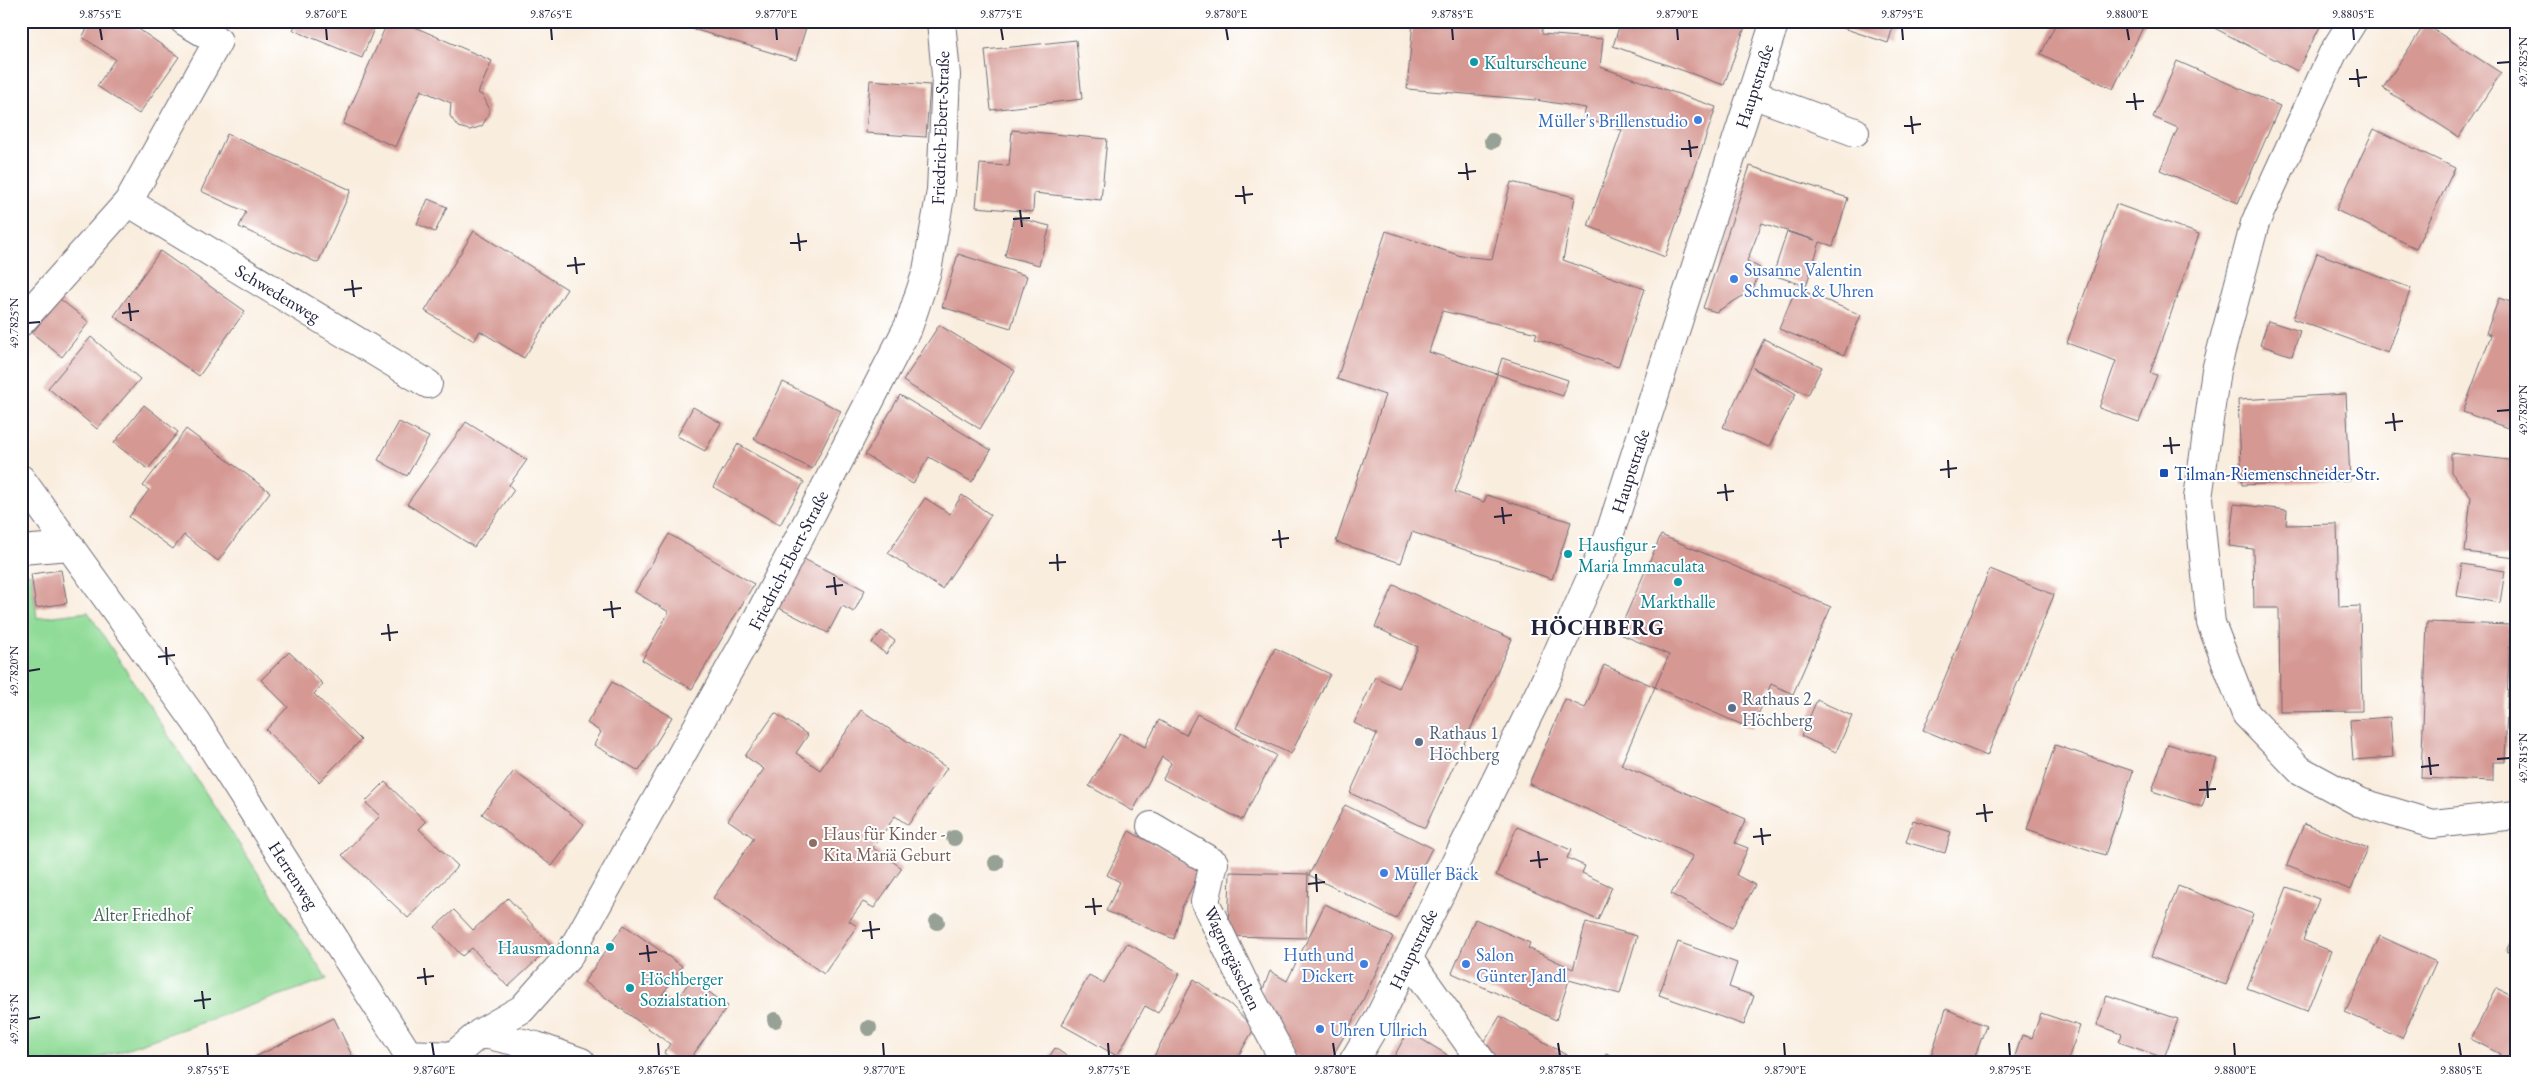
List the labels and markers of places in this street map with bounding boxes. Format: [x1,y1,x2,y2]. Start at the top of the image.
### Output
place label: Kulturscheune [1484,51,1587,74]
marker: Kulturscheune [1468,56,1480,68]
place label: Müller's Brillenstudio [1538,109,1688,132]
marker: Müller's Brillenstudio [1692,114,1704,126]
place label: Susanne Valentin Schmuck & Uhren [1744,258,1875,302]
marker: Susanne Valentin Schmuck & Uhren [1728,273,1740,285]
place label: Tilman-Riemenschneider-Str. [2174,462,2380,485]
marker: Tilman-Riemenschneider-Str. [2158,467,2170,479]
place label: Hausfigur - Maria Immaculata [1578,533,1706,577]
marker: Hausfigur - Maria Immaculata [1562,548,1574,560]
marker: Markthalle [1672,576,1684,588]
place label: Markthalle [1640,590,1716,613]
place label: Rathaus 2 Höchberg [1742,687,1812,731]
marker: Rathaus 2 Höchberg [1726,702,1738,714]
place label: Rathaus 1 Höchberg [1429,721,1499,765]
marker: Rathaus 1 Höchberg [1413,736,1425,748]
place label: Haus für Kinder - Kita Mariä Geburt [823,822,951,866]
marker: Haus für Kinder - Kita Mariä Geburt [807,837,819,849]
place label: Müller Bäck [1394,862,1479,885]
marker: Müller Bäck [1378,867,1390,879]
place label: Hausmadonna [498,936,601,959]
marker: Hausmadonna [604,941,616,953]
place label: Huth und Dickert [1283,943,1355,987]
place label: Salon Günter Jandl [1476,943,1567,987]
marker: Huth und Dickert [1358,958,1370,970]
marker: Salon Günter Jandl [1460,958,1472,970]
place label: Höchberger Sozialstation [640,967,727,1011]
marker: Höchberger Sozialstation [624,982,636,994]
place label: Uhren Ullrich [1330,1018,1428,1041]
marker: Uhren Ullrich [1314,1023,1326,1035]

